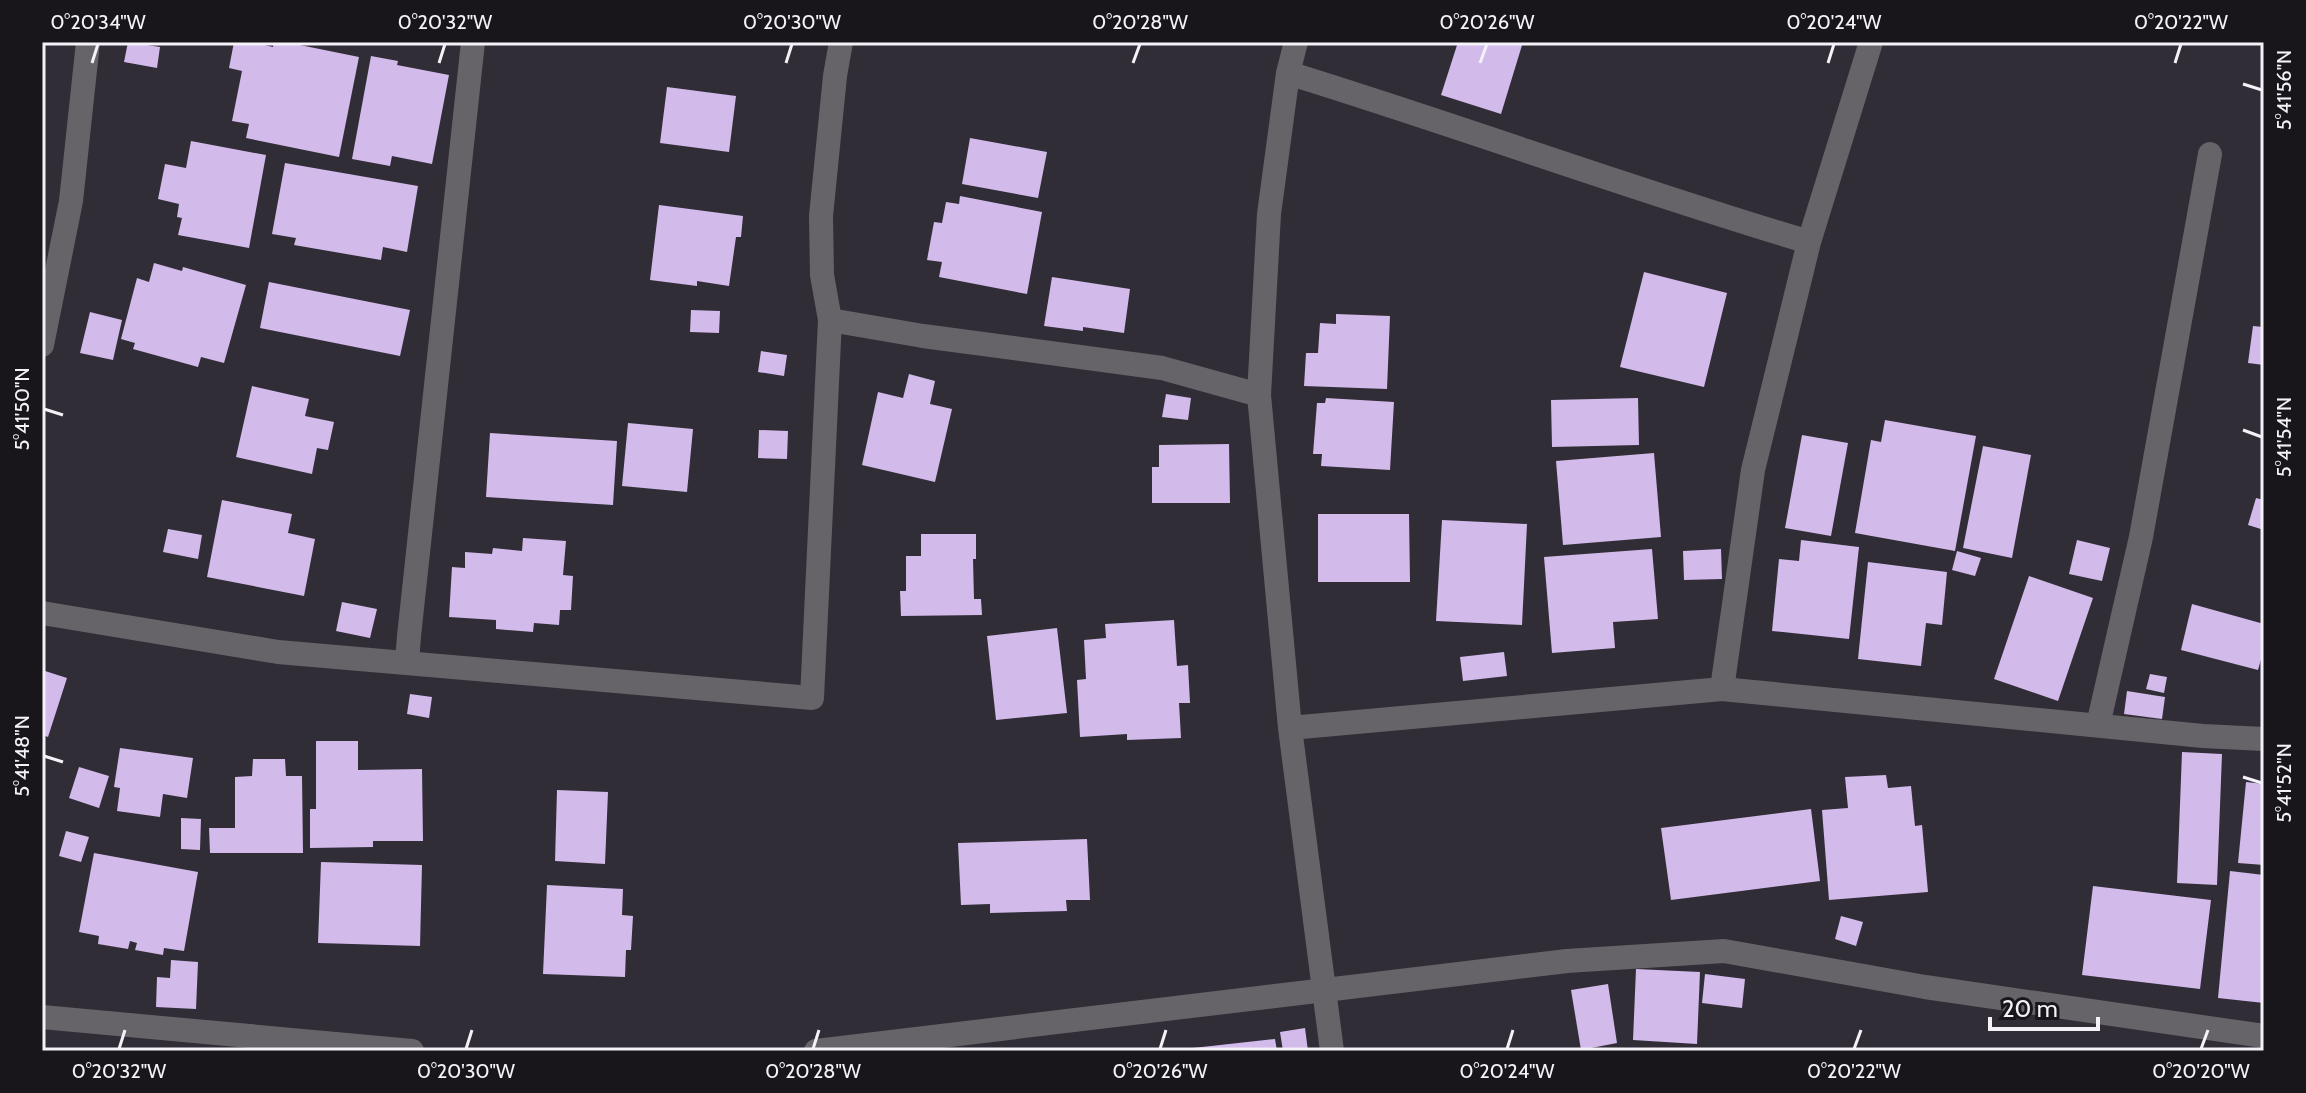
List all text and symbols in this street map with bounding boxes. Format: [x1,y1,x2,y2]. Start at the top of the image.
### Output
text: 0°20'34"W [50,10,146,34]
text: 0°20'32"W [398,10,492,34]
text: 0°20'30"W [743,10,841,34]
text: 0°20'28"W [1092,10,1188,34]
text: 0°20'26"W [1440,10,1535,34]
text: 0°20'24"W [1787,10,1881,34]
text: 0°20'22"W [2134,10,2228,34]
text: 5°41'56"N [2272,50,2296,130]
text: 5°41'50"N [10,368,34,450]
text: 5°41'54"N [2272,397,2296,477]
text: 5°41'48"N [10,715,34,797]
text: 5°41'52"N [2272,743,2296,823]
scale bar [1990,981,2098,1031]
text: 20 m [2002,994,2058,1023]
text: 0°20'32"W [72,1059,166,1083]
text: 0°20'30"W [417,1059,515,1083]
text: 0°20'28"W [765,1059,861,1083]
text: 0°20'26"W [1113,1059,1208,1083]
text: 0°20'24"W [1460,1059,1554,1083]
text: 0°20'22"W [1807,1059,1901,1083]
text: 0°20'20"W [2152,1059,2250,1083]

